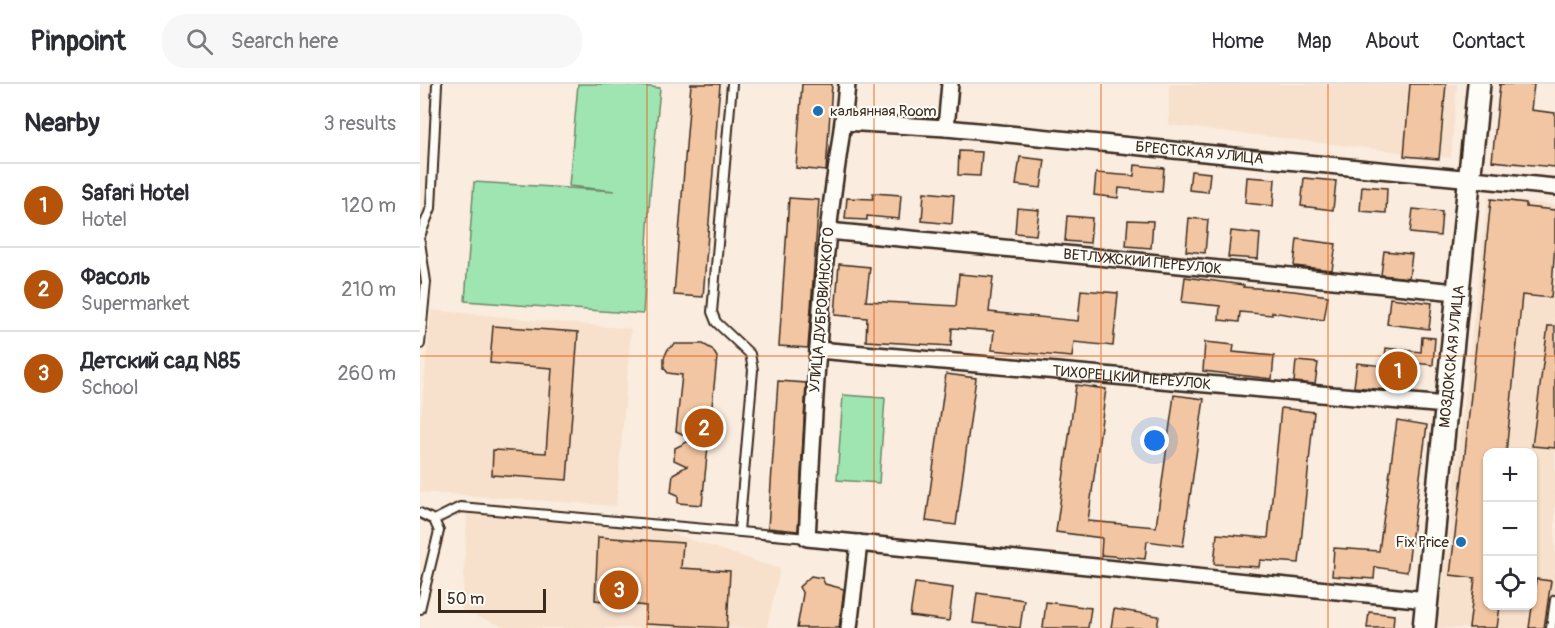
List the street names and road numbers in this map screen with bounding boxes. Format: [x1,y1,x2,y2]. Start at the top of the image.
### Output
street label: БРЕСТСКАЯ УЛИЦА [1135,137,1265,168]
street label: УЛИЦА ДУБРОВИНСКОГО [805,227,839,393]
street label: ВЕТЛУЖСКИЙ ПЕРЕУЛОК [1062,244,1223,279]
street label: МОЗДОКСКАЯ УЛИЦА [1435,284,1468,429]
street label: ТИХОРЕЦКИЙ ПЕРЕУЛОК [1052,361,1212,394]

